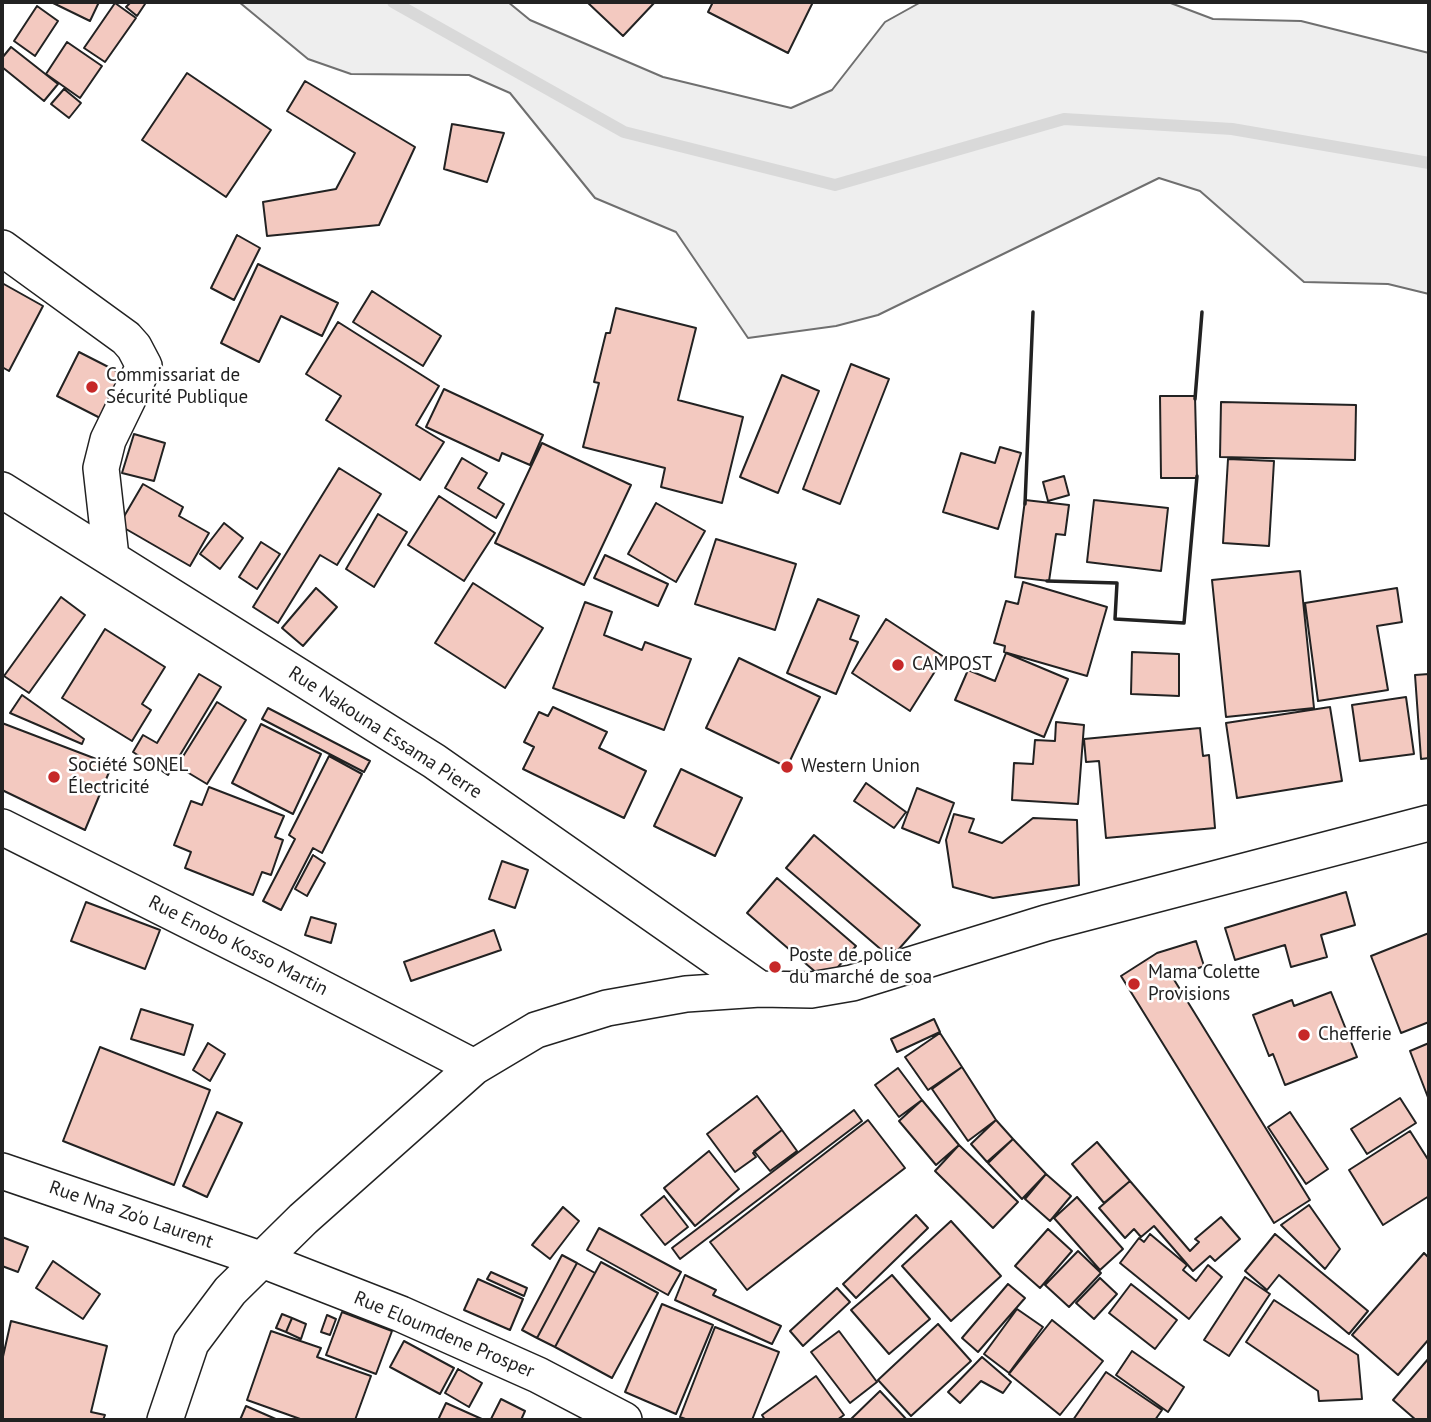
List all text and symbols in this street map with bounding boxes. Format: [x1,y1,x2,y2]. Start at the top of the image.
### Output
place label: Commissariat de Sécurité Publique [106,365,248,409]
marker: Commissariat de Sécurité Publique [84,379,100,395]
place label: CAMPOST [912,654,992,676]
marker: CAMPOST [890,657,906,673]
street label: Rue Nakouna Essama Pierre [284,662,486,804]
place label: Société SONEL Électricité [68,755,188,799]
place label: Western Union [801,756,920,778]
marker: Western Union [779,759,795,775]
marker: Société SONEL Électricité [46,769,62,785]
street label: Rue Enobo Kosso Martin [145,891,331,1001]
place label: Poste de police du marché de soa [789,945,932,989]
marker: Poste de police du marché de soa [767,959,783,975]
place label: Mama Colette Provisions [1148,962,1260,1006]
marker: Mama Colette Provisions [1126,976,1142,992]
place label: Chefferie [1318,1024,1392,1046]
marker: Chefferie [1296,1027,1312,1043]
street label: Rue Nna Zo'o Laurent [46,1176,216,1254]
street label: Rue Eloumdene Prosper [350,1287,538,1383]

